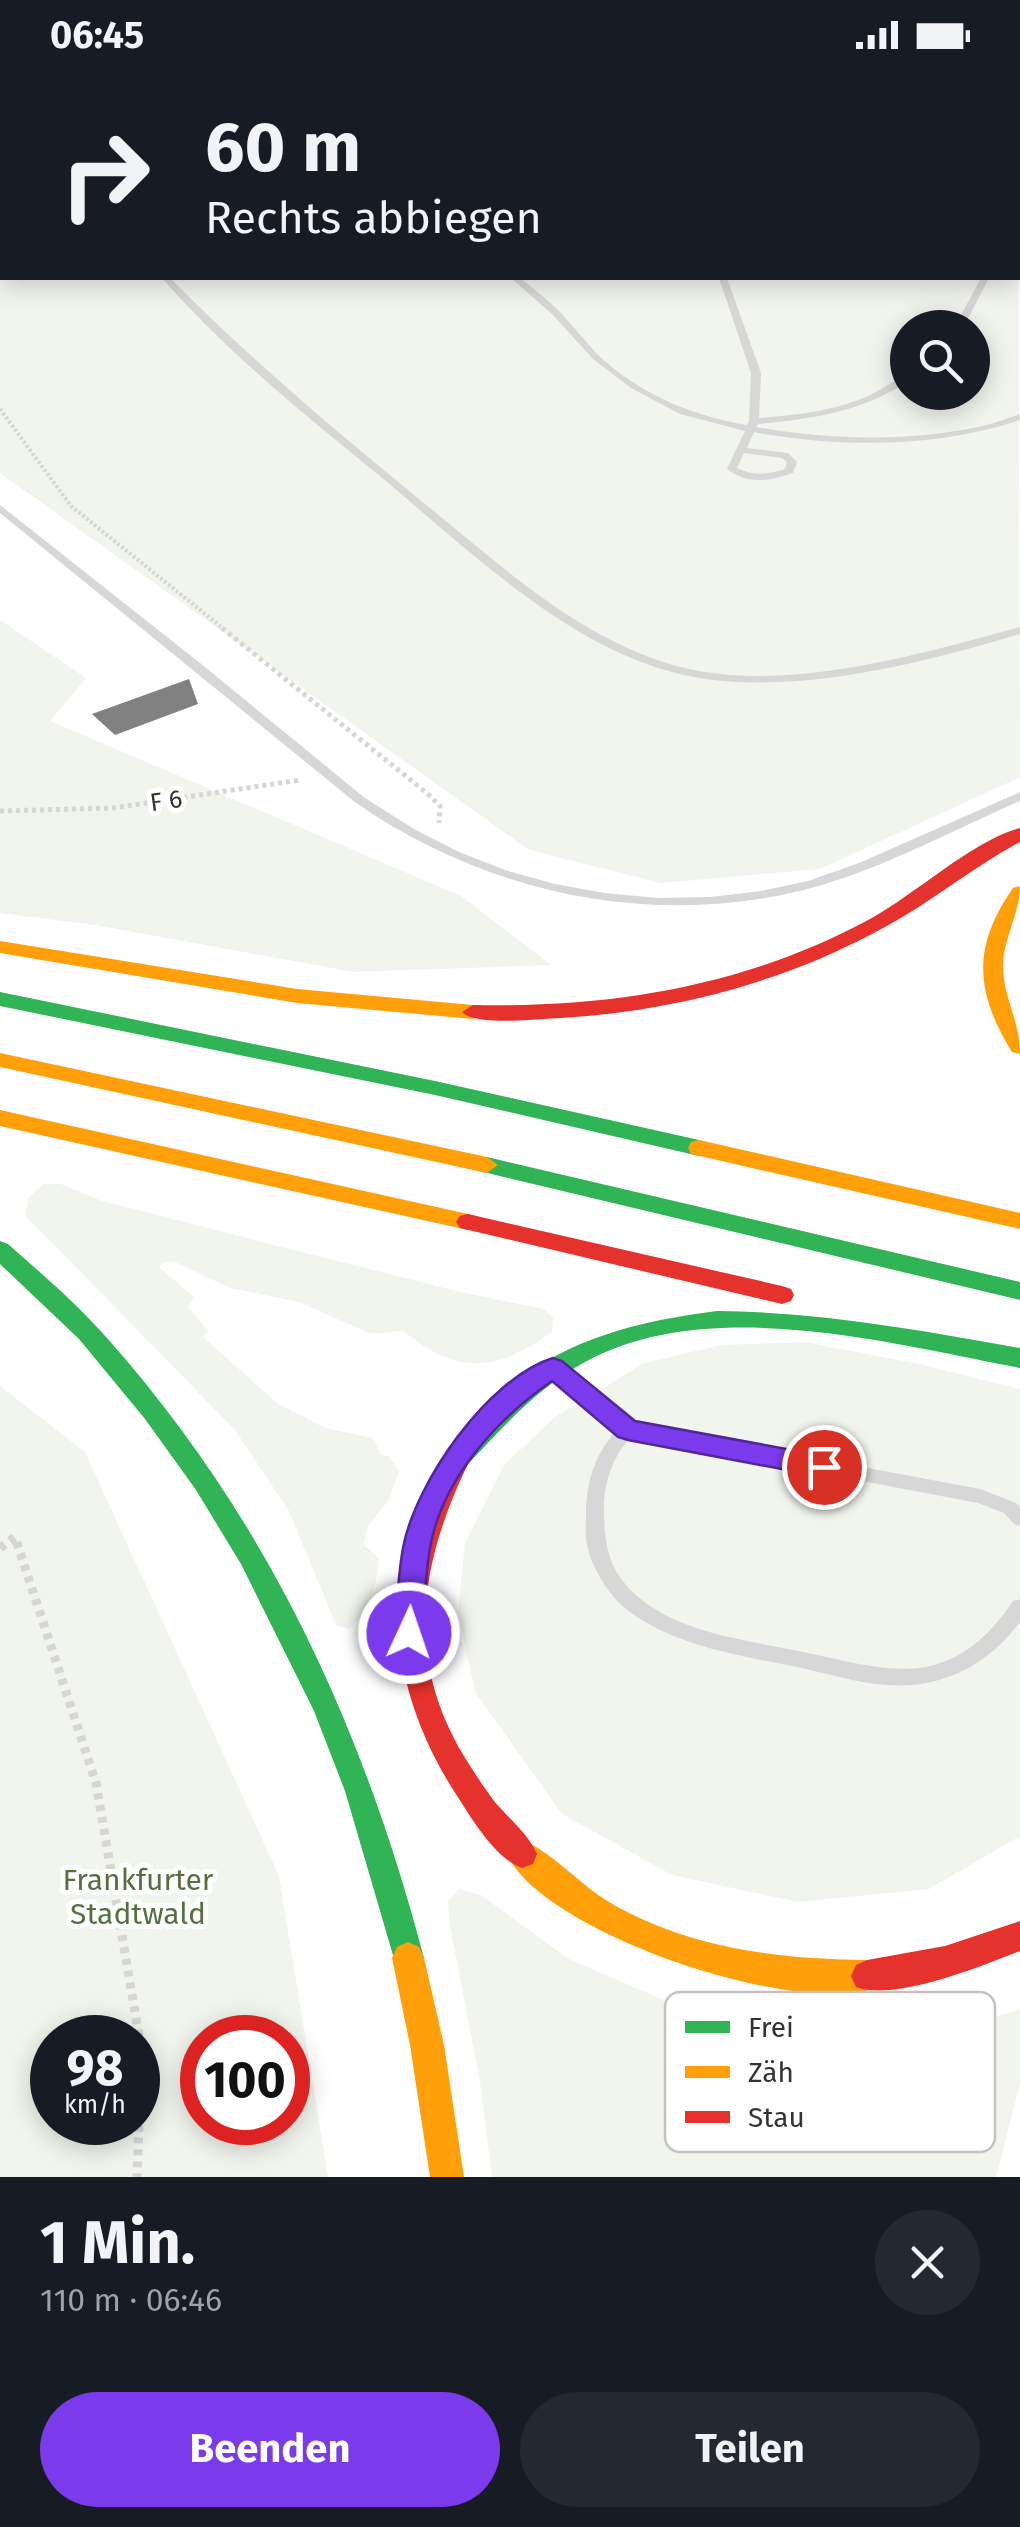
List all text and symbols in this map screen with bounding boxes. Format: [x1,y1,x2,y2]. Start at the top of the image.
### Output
text: 06:45 [50,12,144,58]
text: 60 m [205,106,361,190]
icon: right [40,110,170,240]
text: Rechts abbiegen [205,191,542,245]
map controls [890,310,990,410]
button: search [890,310,990,410]
street label: F 6 [148,784,184,818]
pin [782,1425,867,1510]
icon: arrive [797,1440,852,1495]
position arrow [357,1581,461,1685]
park label: Frankfurter Stadtwald [63,1862,214,1932]
legend [665,1992,995,2152]
text: Frei [748,2011,794,2044]
speed limit sign: 100 [180,2015,310,2145]
text: 98 [66,2038,124,2098]
text: Zäh [748,2056,794,2089]
text: km/h [64,2090,126,2120]
text: Stau [748,2101,805,2134]
text: 1 Min. [40,2207,195,2279]
button: close [875,2210,980,2315]
text: 110 m · 06:46 [40,2281,222,2319]
button: Beenden [40,2392,500,2507]
button: Teilen [520,2392,980,2507]

